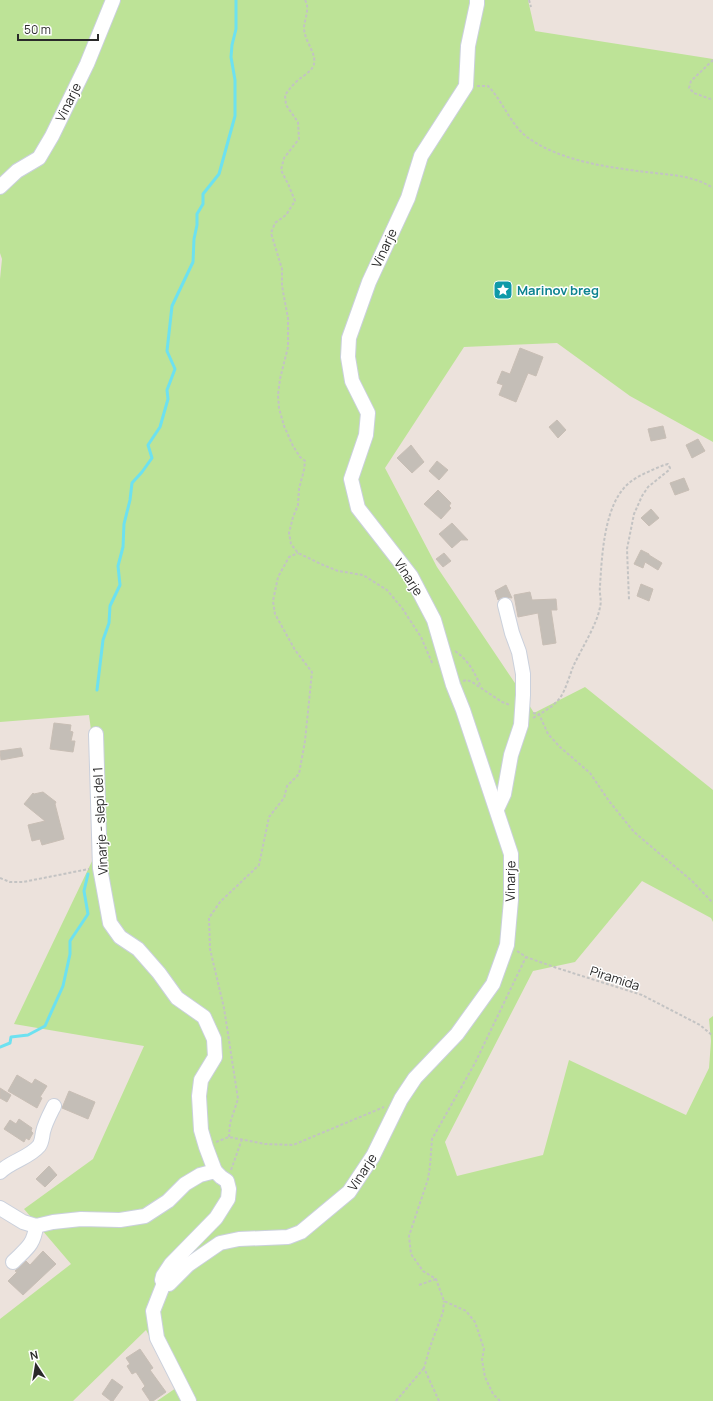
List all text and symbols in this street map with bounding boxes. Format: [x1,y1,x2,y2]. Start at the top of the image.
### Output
scale bar [18,16,98,42]
text: 50 m [24,21,51,38]
street label: Vinarje [51,79,85,124]
street label: Vinarje [367,225,401,270]
place icon: Marinov breg [492,279,514,301]
place label: Marinov breg [517,281,599,299]
street label: Vinarje [390,555,428,599]
street label: Vinarje - slepi del 1 [88,766,112,876]
street label: Vinarje [501,860,519,902]
street label: Piramida [588,961,642,995]
street label: Vinarje [343,1150,381,1194]
north arrow [16,1345,56,1385]
text: N [28,1347,39,1363]

